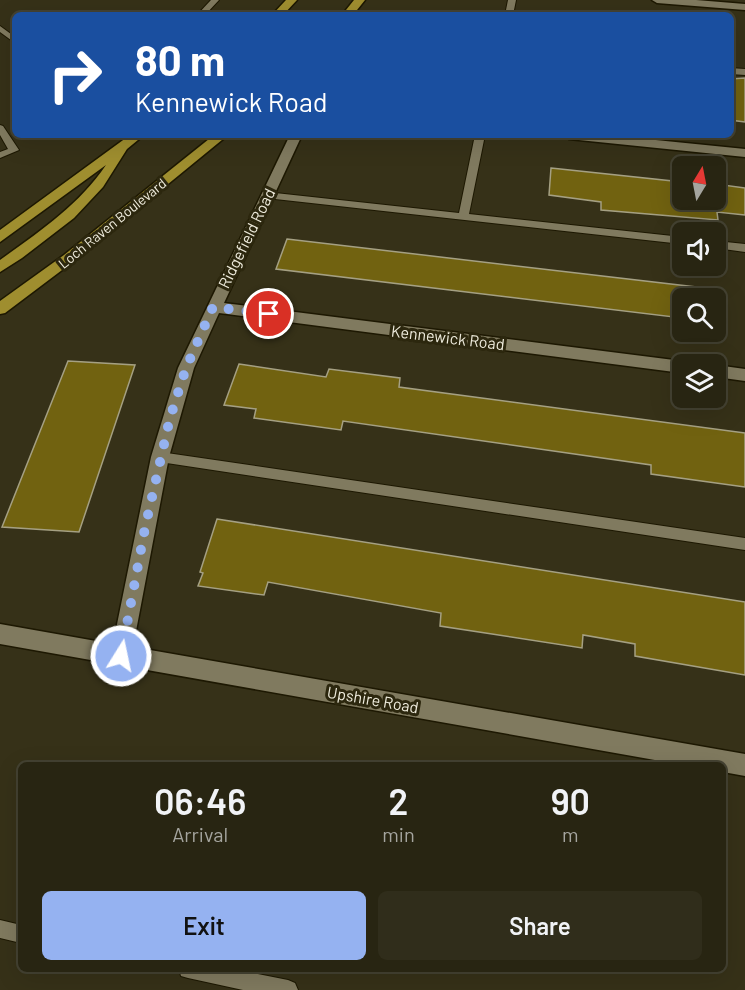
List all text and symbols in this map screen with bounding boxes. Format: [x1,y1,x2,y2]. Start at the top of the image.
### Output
text: 80 m [135,34,225,84]
icon: right [36,36,114,114]
text: Kennewick Road [135,85,327,117]
north arrow [672,156,726,210]
map controls [672,156,726,408]
street label: Loch Raven Boulevard [55,174,169,272]
street label: Ridgefield Road [214,185,278,291]
button: sound [672,222,726,276]
pin [243,288,294,339]
button: search [672,288,726,342]
icon: arrive [252,297,285,330]
street label: Kennewick Road [390,321,506,353]
button: layers [672,354,726,408]
position arrow [89,624,153,688]
street label: Upshire Road [326,682,420,716]
text: 06:46 [154,779,246,822]
text: 2 [389,779,408,822]
text: 90 [551,779,590,822]
text: Arrival [172,822,228,846]
text: min [382,822,415,846]
text: m [562,822,579,846]
button: Exit [42,891,366,960]
button: Share [378,891,702,960]

